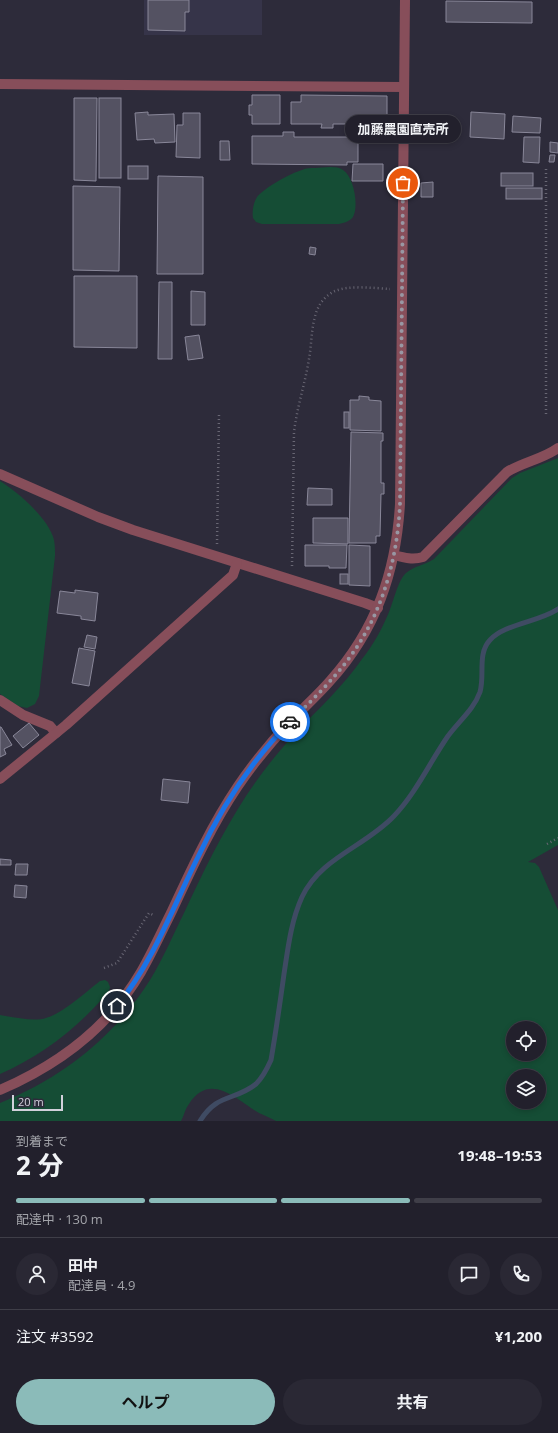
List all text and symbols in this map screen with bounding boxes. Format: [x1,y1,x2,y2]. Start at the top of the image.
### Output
callout: 加藤農園直売所 [345,115,461,143]
text: 加藤農園直売所 [357,120,449,138]
pin [386,166,420,200]
icon: bag [392,172,414,194]
courier [270,702,310,742]
icon: car [279,711,301,733]
pin [100,989,134,1023]
icon: home [106,995,128,1017]
map controls [506,1021,546,1109]
button: locate [506,1021,546,1061]
button: layers [506,1069,546,1109]
scale bar [12,1093,63,1112]
text: 20 m [18,1094,44,1109]
text: 到着まで [16,1132,68,1150]
text: 19:48–19:53 [457,1145,542,1165]
text: 2 分 [16,1147,64,1183]
text: 配達中 · 130 m [16,1210,103,1228]
button: person [16,1253,58,1295]
button: chat [448,1253,490,1295]
button: phone [500,1253,542,1295]
text: 田中 [68,1255,98,1275]
text: 配達員 · 4.9 [68,1276,135,1294]
text: 注文 #3592 [16,1326,94,1346]
text: ¥1,200 [495,1326,542,1346]
button: ヘルプ [16,1379,275,1425]
button: 共有 [283,1379,542,1425]

